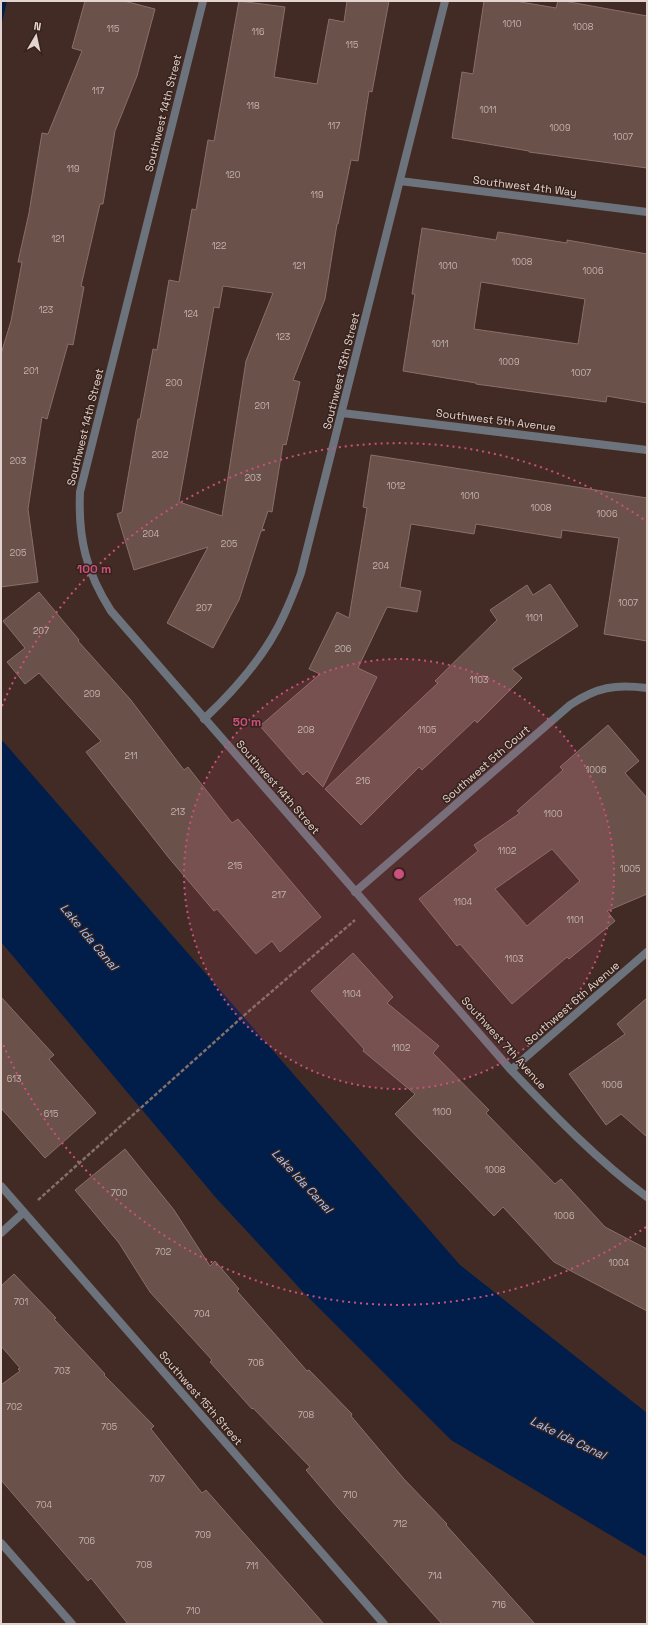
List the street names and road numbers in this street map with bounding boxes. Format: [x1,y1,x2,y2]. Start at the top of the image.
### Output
street label: Southwest 14th Street [142,53,184,173]
street label: Southwest 4th Way [472,173,578,199]
street label: Southwest 13th Street [320,311,362,431]
street label: Southwest 14th Street [64,367,106,487]
street label: Southwest 5th Avenue [435,406,557,434]
street label: Southwest 5th Court [439,722,533,806]
street label: Southwest 14th Street [233,737,323,837]
street label: Southwest 6th Avenue [522,958,622,1048]
street label: Southwest 7th Avenue [459,994,549,1092]
street label: Southwest 15th Street [156,1348,246,1448]

